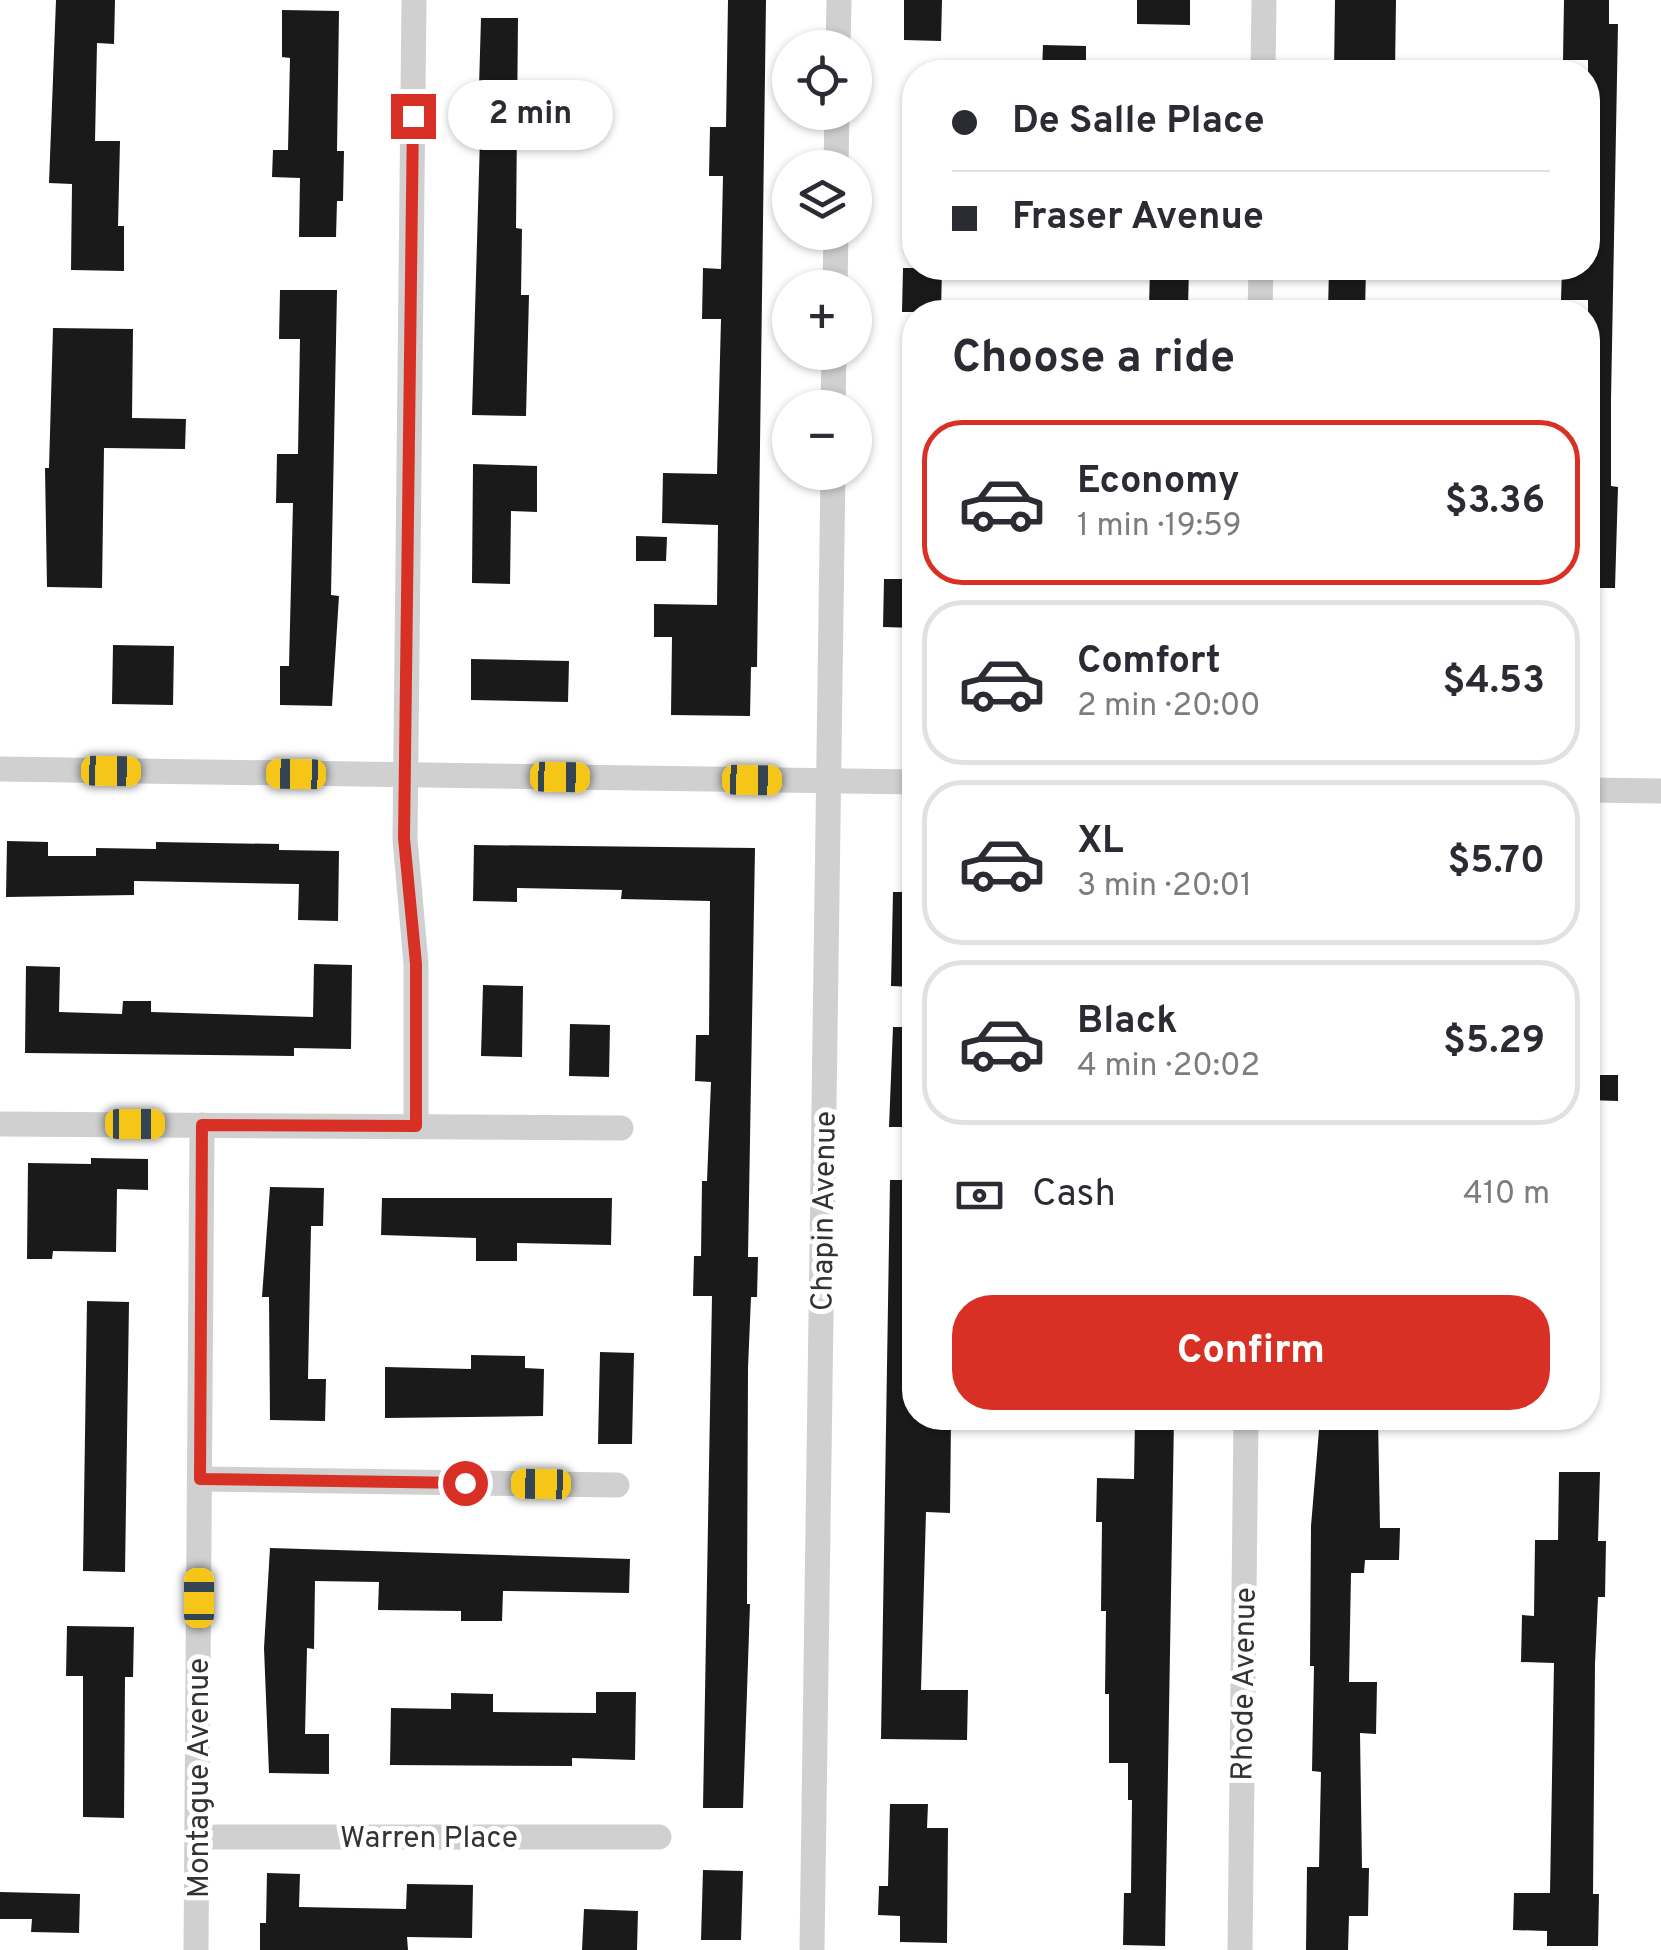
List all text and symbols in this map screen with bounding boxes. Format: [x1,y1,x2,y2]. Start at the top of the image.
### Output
map controls [772,30,872,490]
button: locate [772,30,872,130]
callout: 2 min [448,81,613,151]
route end [391,94,436,139]
text: 2 min [489,95,572,135]
text: De Salle Place [1012,98,1265,147]
button: layers [772,150,872,250]
text: Fraser Avenue [1012,194,1264,243]
button: + [772,270,872,370]
text: Choose a ride [952,331,1235,388]
button: − [772,390,872,490]
icon: car [957,458,1047,548]
text: Economy [1077,458,1239,507]
text: $3.36 [1445,478,1545,527]
text: 1 min · 19:59 [1077,507,1242,547]
icon: car [957,638,1047,728]
text: Comfort [1077,638,1221,687]
text: $4.53 [1442,658,1545,707]
text: 2 min · 20:00 [1077,687,1261,727]
car [81,755,141,787]
car [266,758,326,790]
car [530,761,590,793]
car [722,764,782,796]
icon: car [957,818,1047,908]
text: XL [1077,818,1124,867]
text: $5.70 [1447,838,1545,887]
text: 3 min · 20:01 [1077,867,1252,907]
icon: car [957,998,1047,1088]
text: Black [1077,998,1177,1047]
text: $5.29 [1443,1018,1545,1067]
text: 4 min · 20:02 [1077,1047,1260,1087]
car [105,1109,165,1139]
street label: Chapin Avenue [805,1111,846,1311]
icon: cash [952,1168,1007,1223]
text: Cash [1032,1171,1116,1220]
text: 410 m [1463,1175,1550,1215]
button: Confirm [952,1295,1550,1410]
route start [443,1461,488,1506]
car [511,1468,571,1500]
car [184,1568,214,1628]
street label: Rhode Avenue [1225,1587,1266,1781]
street label: Montague Avenue [182,1658,219,1898]
street label: Warren Place [340,1821,518,1858]

